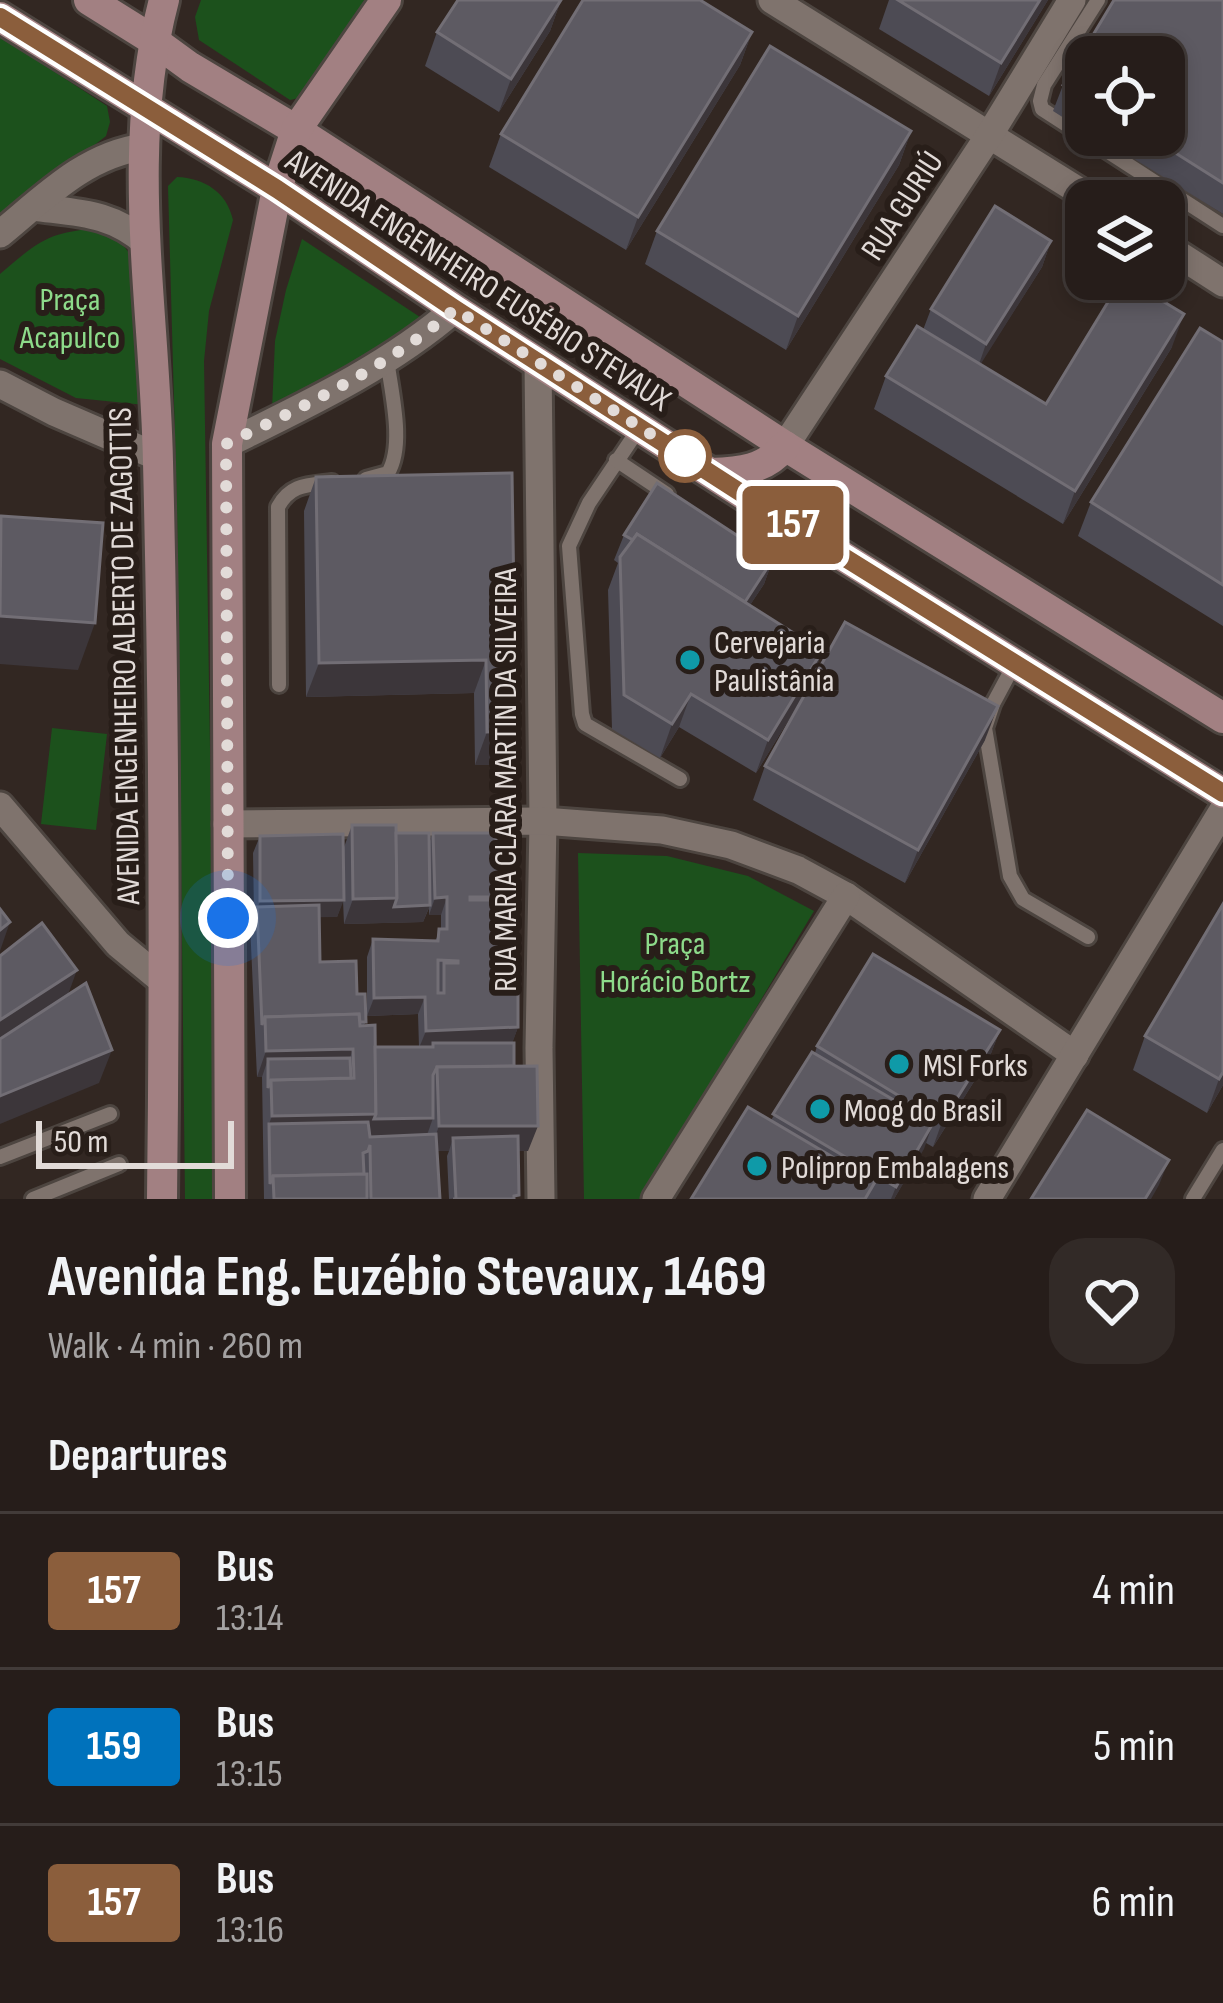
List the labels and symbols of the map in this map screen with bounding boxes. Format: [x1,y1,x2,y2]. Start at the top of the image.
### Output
street label: AVENIDA ENGENHEIRO EUSÉBIO STEVAUX [277,141,678,420]
street label: RUA GURIÚ [853,144,953,268]
park label: Praça Acapulco [19,280,120,358]
street label: AVENIDA ENGENHEIRO ALBERTO DE ZAGOTTIS [101,407,149,906]
unlabelled marker [660,431,710,481]
line badge: 157 [724,486,862,564]
street label: RUA MARIA CLARA MARTIN DA SILVEIRA [486,567,526,992]
place label: Cervejaria Paulistânia [714,623,834,701]
marker: Cervejaria Paulistânia [677,647,703,673]
your location [198,888,258,948]
park label: Praça Horácio Bortz [600,924,751,1002]
place label: MSI Forks [923,1046,1028,1086]
marker: MSI Forks [886,1051,912,1077]
place label: Moog do Brasil [844,1091,1002,1131]
marker: Moog do Brasil [807,1096,833,1122]
scale bar [36,1115,234,1168]
place label: Poliprop Embalagens [781,1148,1009,1188]
marker: Poliprop Embalagens [744,1153,770,1179]

